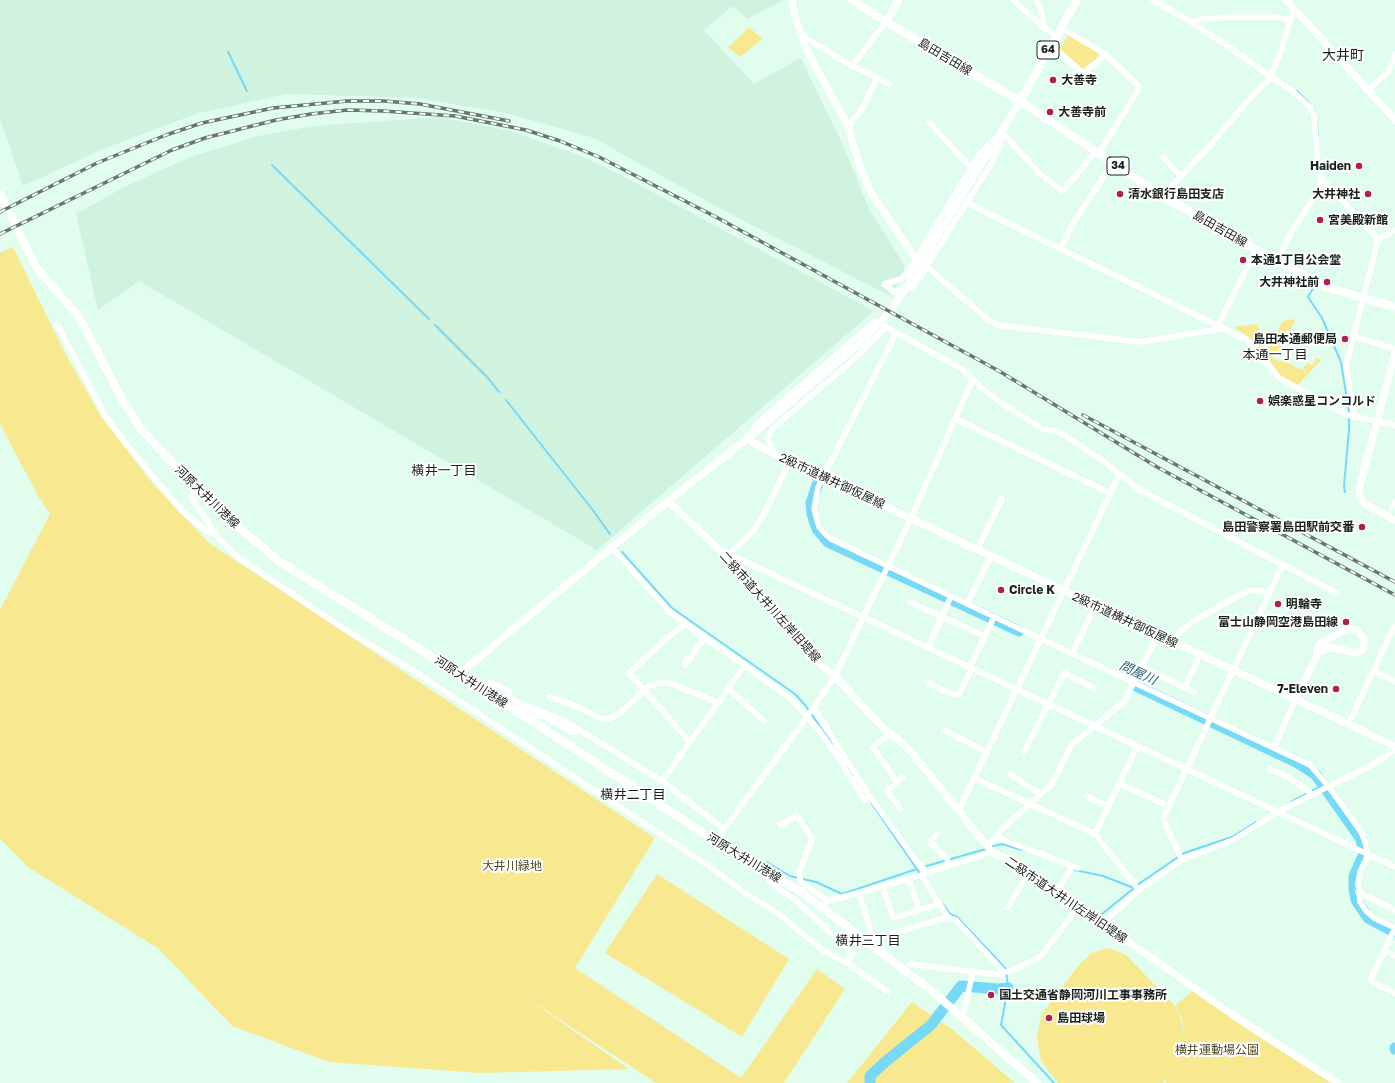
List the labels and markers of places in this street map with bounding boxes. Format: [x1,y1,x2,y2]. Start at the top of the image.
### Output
place label: 大善寺 [1061,73,1097,87]
marker: 大善寺 [1048,75,1058,85]
place label: 大善寺前 [1058,105,1106,119]
marker: 大善寺前 [1045,107,1055,117]
place label: Haiden [1310,159,1351,173]
marker: Haiden [1354,161,1364,171]
place label: 清水銀行島田支店 [1128,187,1224,201]
place label: 大井神社 [1312,187,1360,201]
marker: 清水銀行島田支店 [1115,189,1125,199]
marker: 大井神社 [1363,189,1373,199]
place label: 宮美殿新館 [1328,213,1388,227]
marker: 宮美殿新館 [1315,215,1325,225]
place label: 本通1丁目公会堂 [1251,253,1341,267]
marker: 本通1丁目公会堂 [1238,255,1248,265]
place label: 大井神社前 [1259,275,1319,289]
marker: 大井神社前 [1322,277,1332,287]
place label: 島田本通郵便局 [1253,332,1337,346]
marker: 島田本通郵便局 [1340,334,1350,344]
place label: 娯楽惑星コンコルド [1268,394,1376,408]
marker: 娯楽惑星コンコルド [1255,396,1265,406]
place label: 島田警察署島田駅前交番 [1222,520,1354,534]
marker: 島田警察署島田駅前交番 [1357,522,1367,532]
place label: Circle K [1009,583,1055,597]
marker: Circle K [996,585,1006,595]
place label: 明輪寺 [1286,597,1322,611]
marker: 明輪寺 [1273,599,1283,609]
place label: 富士山静岡空港島田線 [1218,615,1338,629]
marker: 富士山静岡空港島田線 [1341,617,1351,627]
place label: 7-Eleven [1277,682,1328,696]
marker: 7-Eleven [1331,684,1341,694]
place label: 国土交通省静岡河川工事事務所 [999,988,1167,1002]
marker: 国土交通省静岡河川工事事務所 [986,990,996,1000]
place label: 島田球場 [1057,1011,1105,1025]
marker: 島田球場 [1044,1013,1054,1023]

